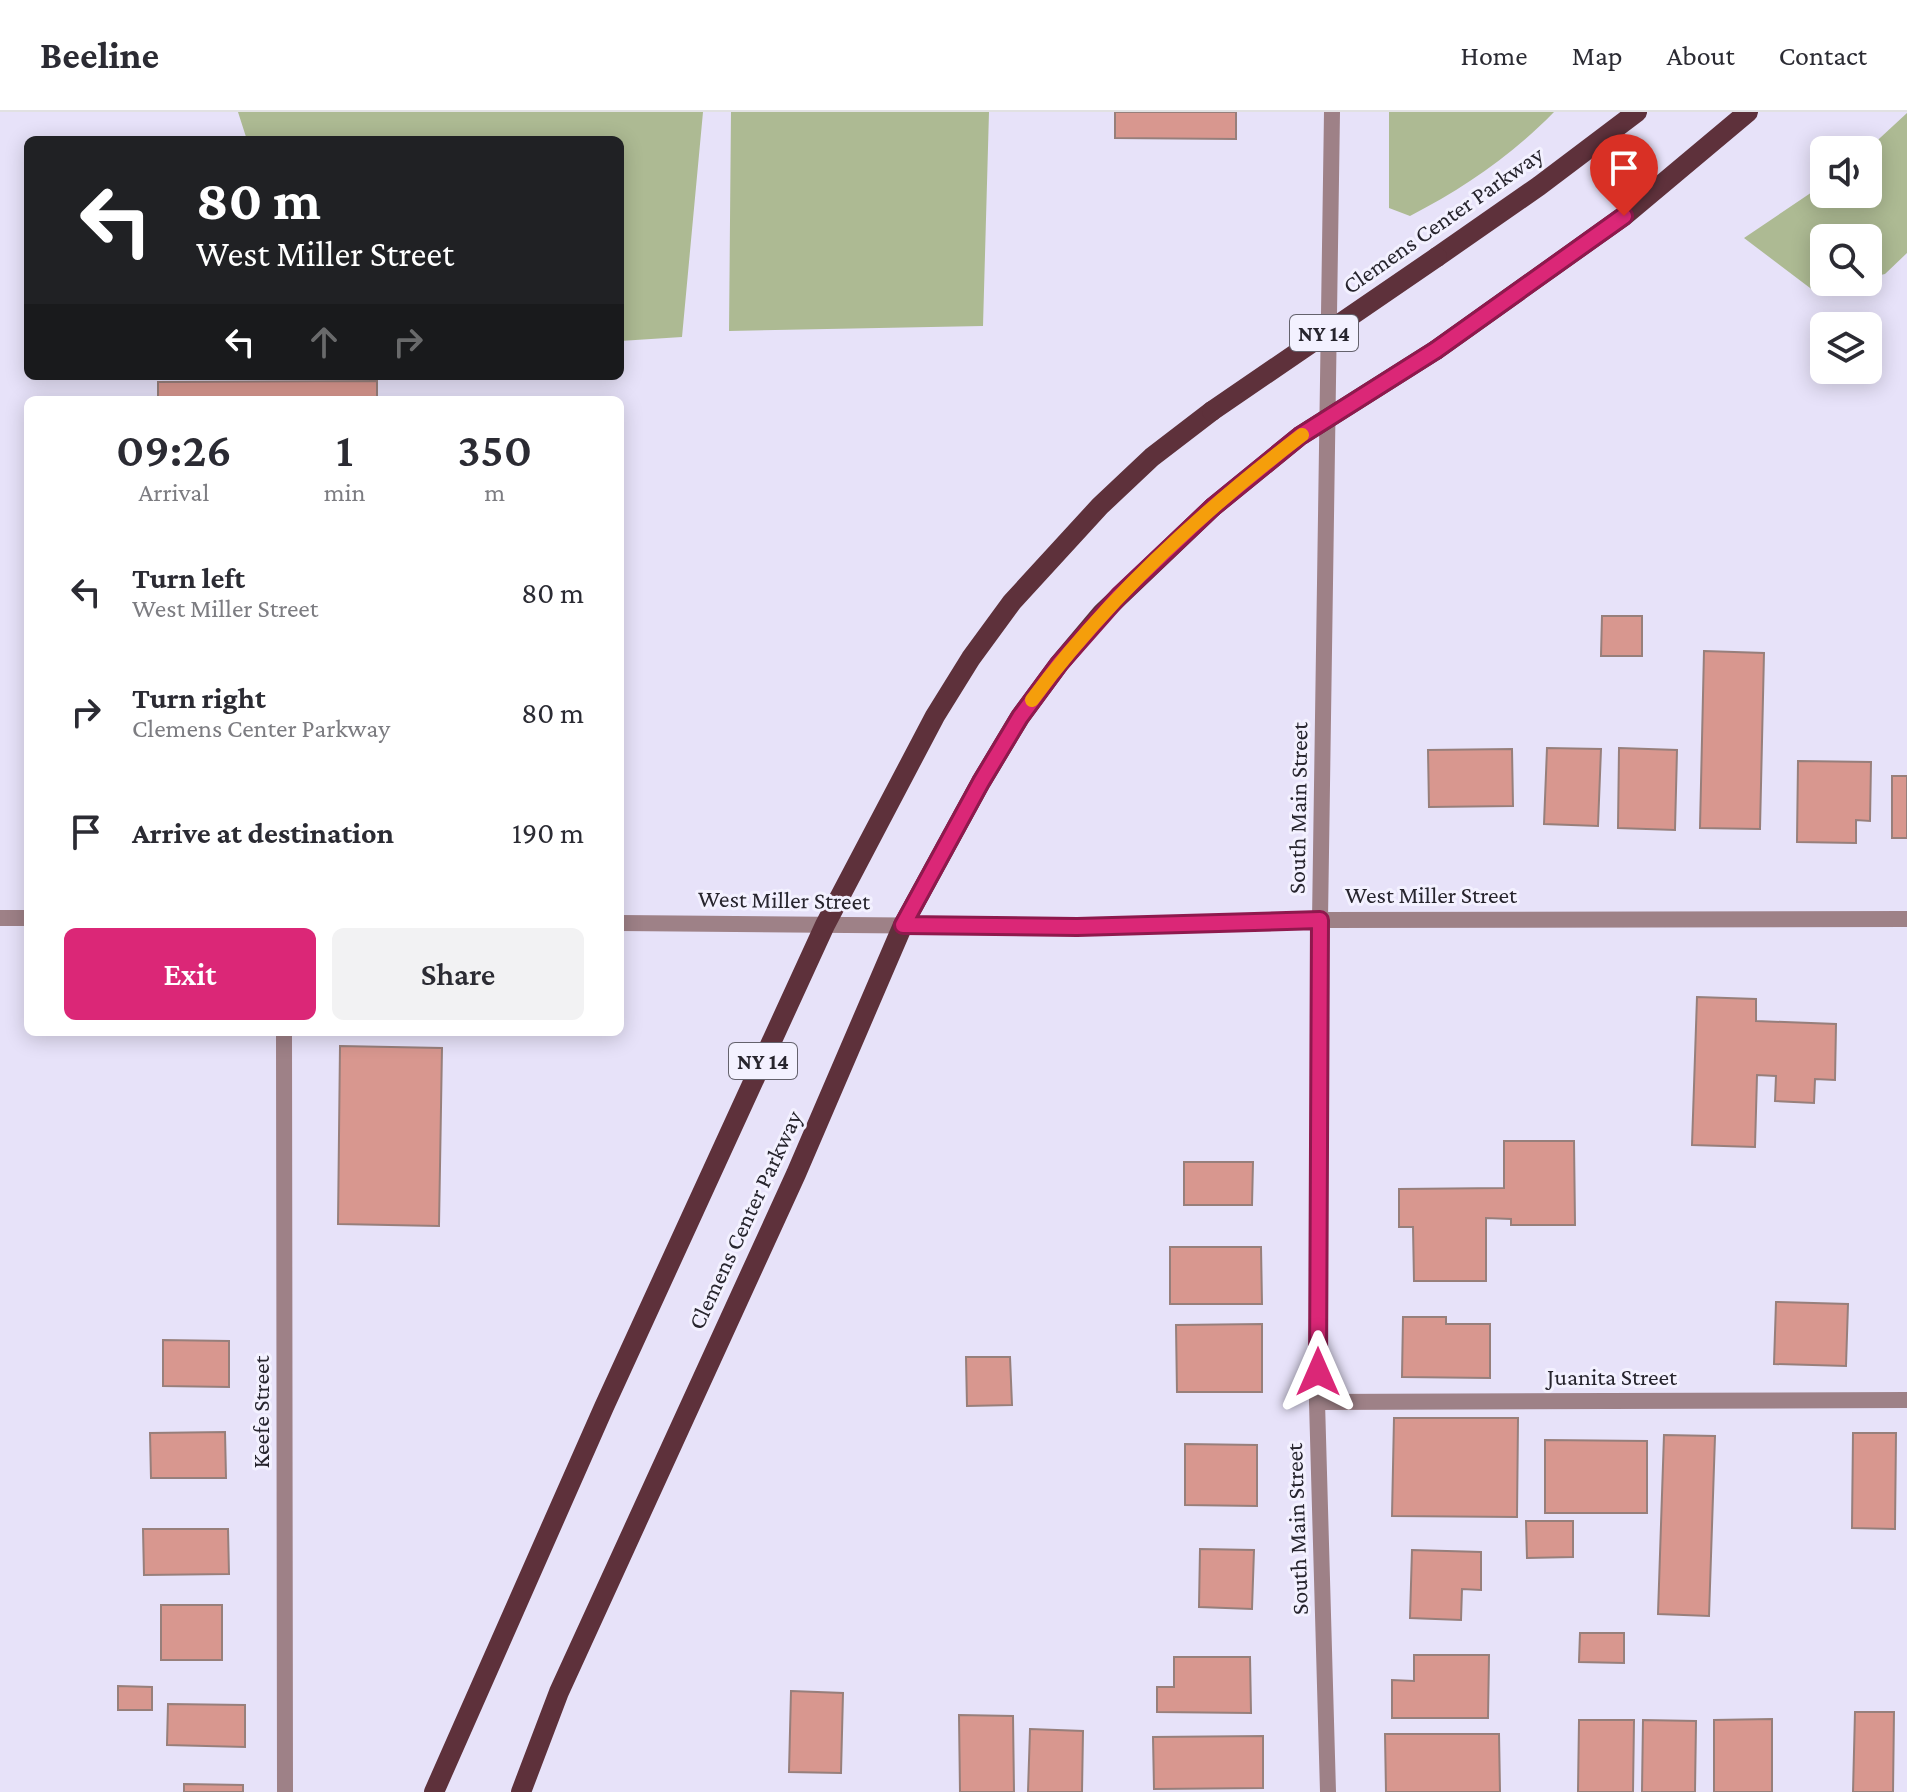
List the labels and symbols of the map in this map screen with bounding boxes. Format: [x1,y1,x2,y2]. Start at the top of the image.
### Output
pin [1590,134,1658,216]
street label: Clemens Center Parkway [1337,140,1549,299]
road number: NY 14 [1290,315,1358,351]
street label: South Main Street [1283,721,1313,894]
street label: West Miller Street [1345,881,1518,908]
street label: West Miller Street [698,885,871,915]
road number: NY 14 [729,1043,797,1079]
street label: Clemens Center Parkway [682,1105,808,1333]
position arrow [1276,1330,1360,1414]
street label: Keefe Street [247,1355,274,1468]
street label: Juanita Street [1545,1363,1678,1390]
street label: South Main Street [1280,1441,1313,1615]

